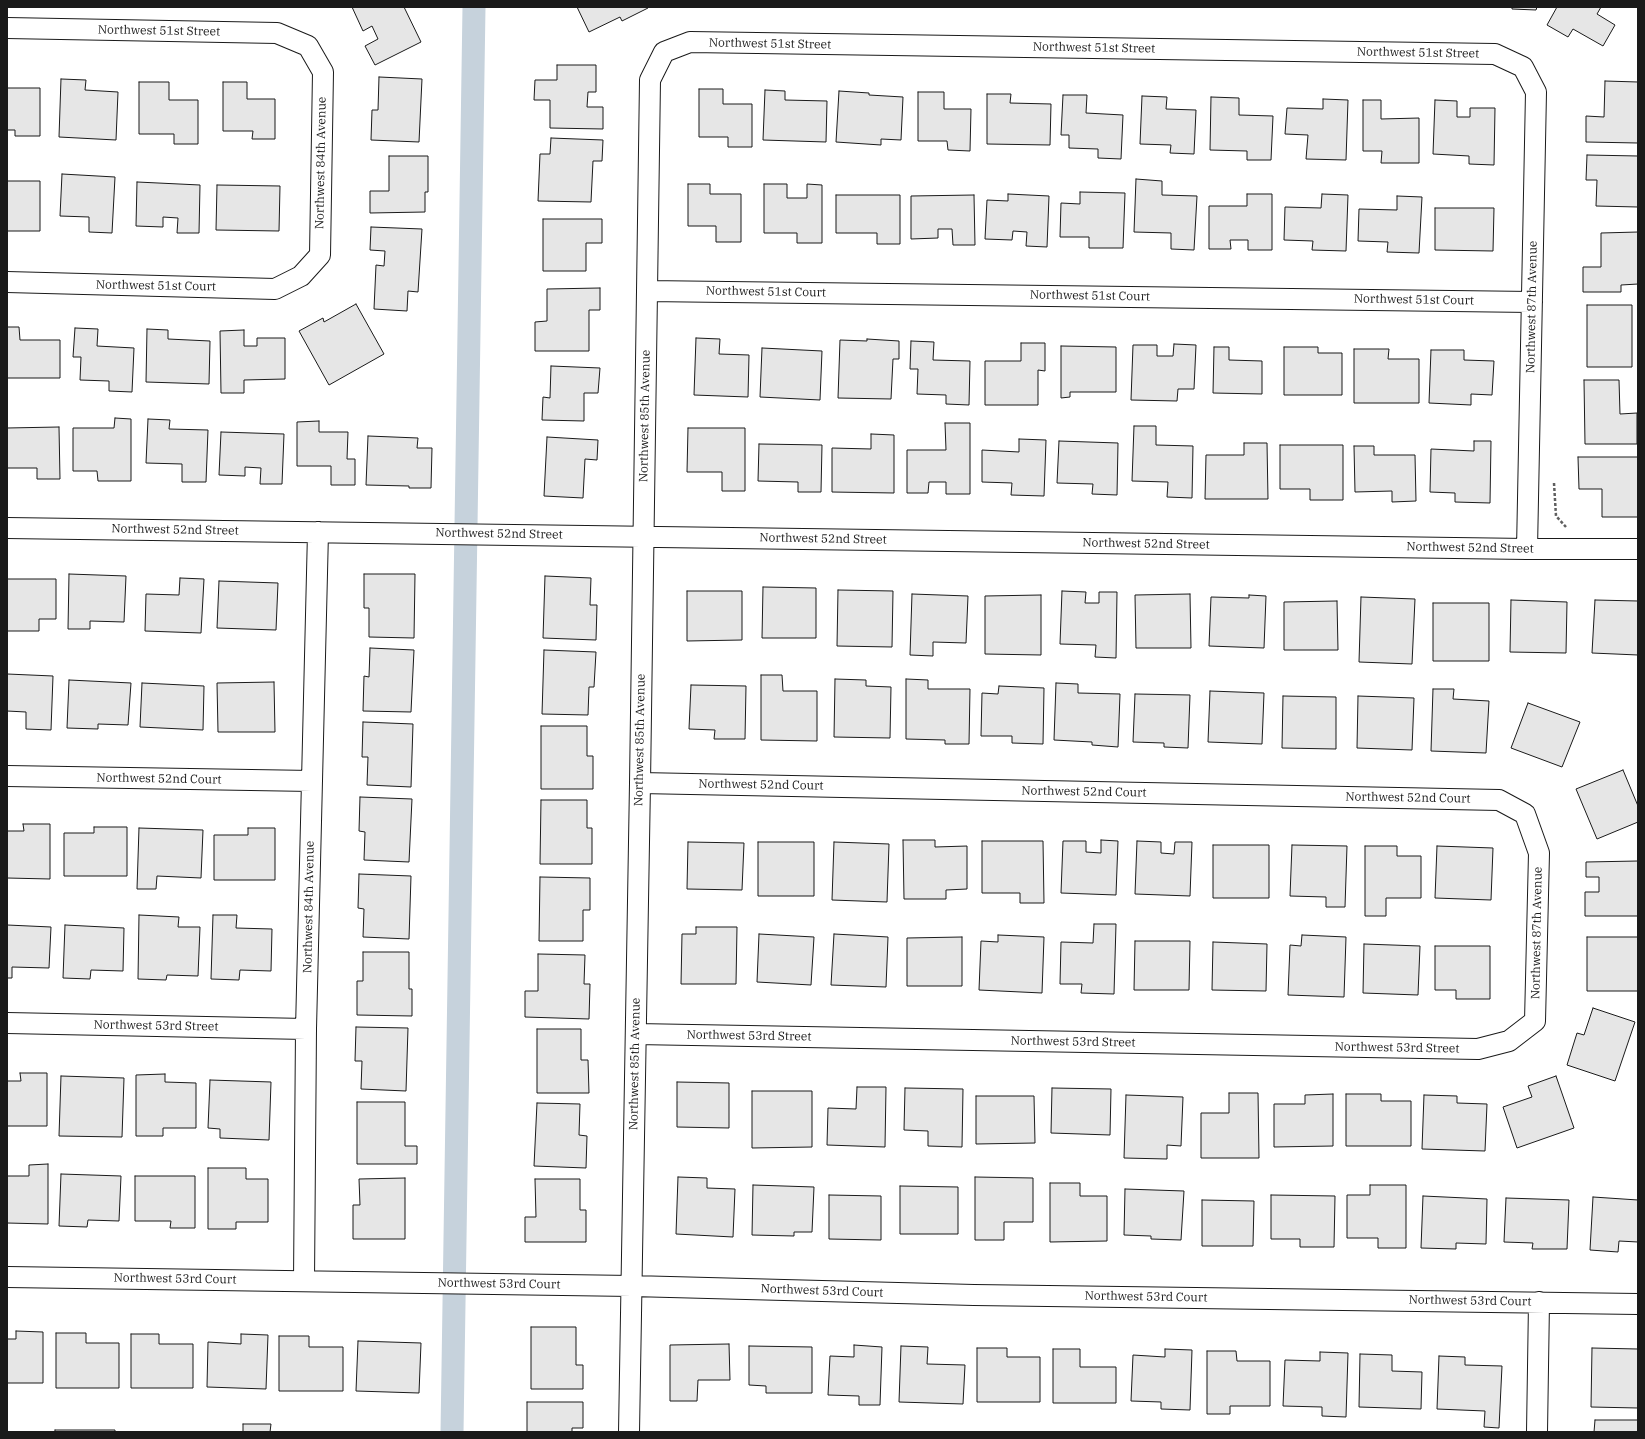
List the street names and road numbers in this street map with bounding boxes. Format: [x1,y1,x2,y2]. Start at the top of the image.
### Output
street label: Northwest 51st Street [98,23,220,39]
street label: Northwest 51st Street [709,36,831,52]
street label: Northwest 51st Street [1033,40,1155,56]
street label: Northwest 51st Street [1357,45,1479,61]
street label: Northwest 84th Avenue [313,97,329,229]
street label: Northwest 87th Avenue [1524,241,1540,373]
street label: Northwest 51st Court [96,278,216,294]
street label: Northwest 51st Court [706,284,826,300]
street label: Northwest 51st Court [1030,288,1150,304]
street label: Northwest 51st Court [1354,292,1474,308]
street label: Northwest 85th Avenue [637,350,653,482]
street label: Northwest 52nd Street [111,522,239,538]
street label: Northwest 52nd Street [435,526,563,542]
street label: Northwest 52nd Street [759,531,887,547]
street label: Northwest 52nd Street [1082,536,1210,552]
street label: Northwest 52nd Street [1406,540,1534,556]
street label: Northwest 85th Avenue [632,674,648,806]
street label: Northwest 52nd Court [96,771,222,787]
street label: Northwest 52nd Court [698,777,824,793]
street label: Northwest 52nd Court [1021,784,1147,800]
street label: Northwest 52nd Court [1345,790,1471,806]
street label: Northwest 84th Avenue [301,841,317,973]
street label: Northwest 87th Avenue [1529,867,1545,999]
street label: Northwest 85th Avenue [627,998,643,1130]
street label: Northwest 53rd Street [93,1018,219,1034]
street label: Northwest 53rd Street [686,1028,812,1044]
street label: Northwest 53rd Street [1010,1034,1136,1050]
street label: Northwest 53rd Street [1334,1040,1460,1056]
street label: Northwest 53rd Court [113,1271,237,1287]
street label: Northwest 53rd Court [437,1276,561,1292]
street label: Northwest 53rd Court [760,1282,884,1300]
street label: Northwest 53rd Court [1084,1289,1208,1305]
street label: Northwest 53rd Court [1408,1293,1532,1309]

